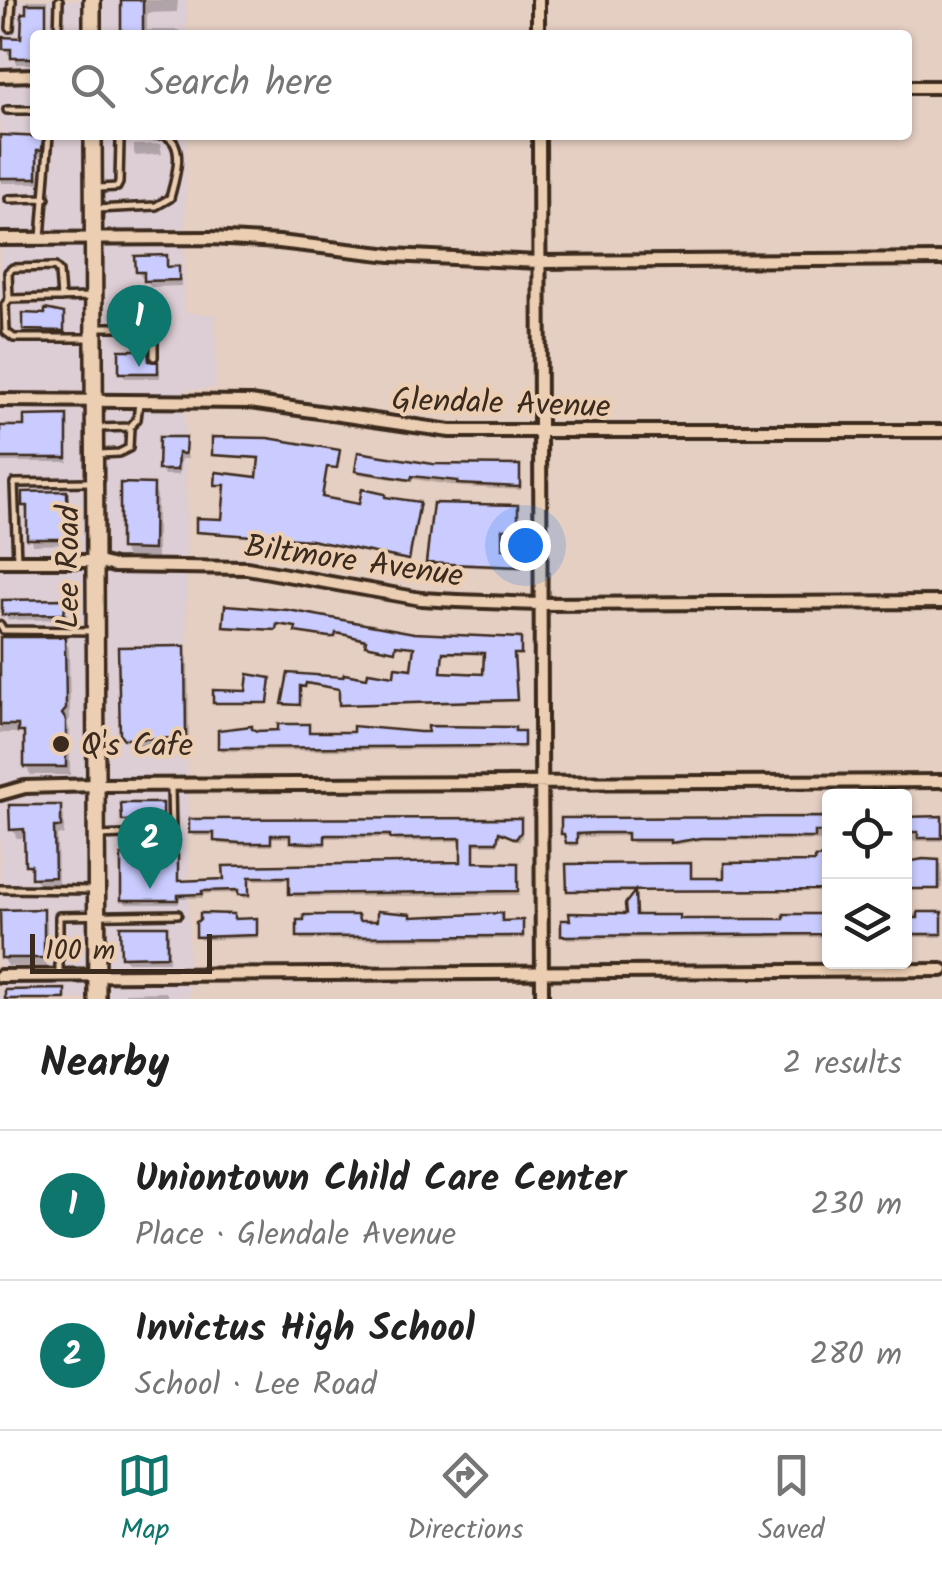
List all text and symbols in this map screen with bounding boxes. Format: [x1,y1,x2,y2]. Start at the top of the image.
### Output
search box [30,30,912,140]
text: Search here [145,55,332,115]
icon: search [65,58,120,113]
pin: 1 [106,284,172,367]
street label: Glendale Avenue [391,375,611,434]
street label: Lee Road [44,504,95,629]
your location [500,520,551,571]
street label: Biltmore Avenue [241,522,466,603]
place label: Q's Cafe [81,721,193,772]
marker: Q's Cafe [50,733,72,755]
map controls [822,789,912,969]
button: locate [822,789,912,879]
pin: 2 [118,806,182,889]
button: layers [822,879,912,969]
scale bar [30,929,212,974]
text: 100 m [45,929,115,974]
text: Nearby [40,1031,169,1098]
text: 2 results [783,1039,902,1090]
text: Uniontown Child Care Center [135,1150,626,1210]
text: 1 [68,1180,77,1231]
text: 230 m [811,1180,902,1231]
text: Place · Glendale Avenue [135,1210,456,1261]
text: Invictus High School [135,1300,475,1360]
text: 2 [63,1330,82,1381]
text: 280 m [810,1330,902,1381]
text: School · Lee Road [135,1360,377,1411]
tab: Map [117,1448,172,1553]
tab: Directions [407,1448,523,1553]
tab: Saved [758,1448,825,1553]

